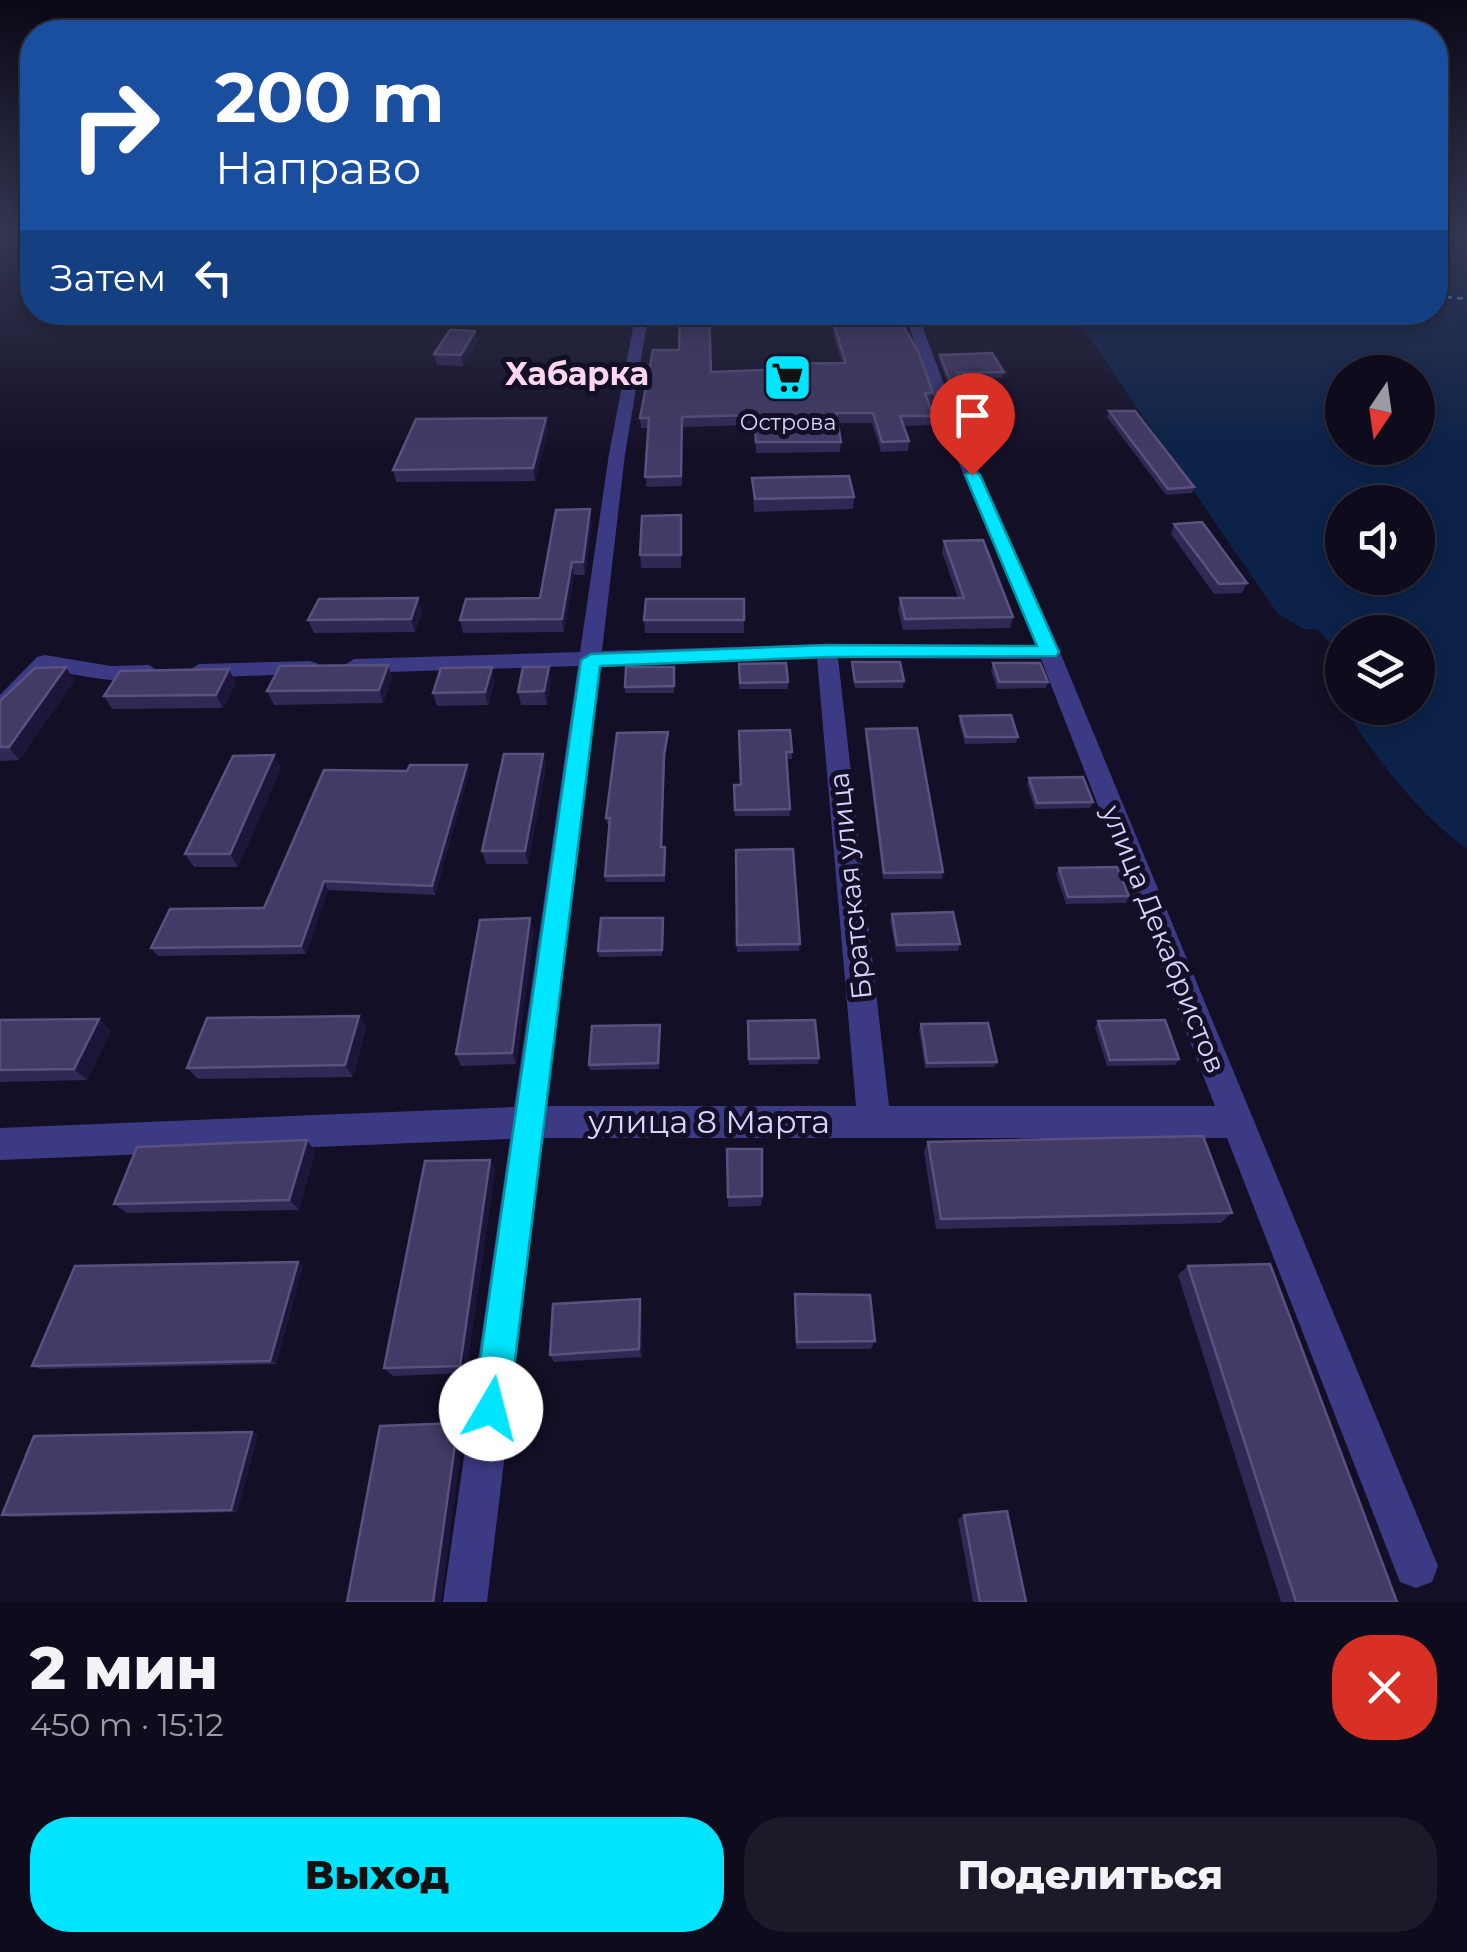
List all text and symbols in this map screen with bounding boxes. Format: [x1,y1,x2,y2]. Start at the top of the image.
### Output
text: 200 m [215,54,445,140]
icon: right [50,60,180,190]
text: Направо [215,140,421,195]
icon: left [186,250,241,305]
text: Затем [50,254,166,301]
supermarket icon: Острова [762,352,814,404]
district label: Хабарка [505,354,649,393]
north arrow [1325,355,1435,465]
map controls [1325,355,1435,725]
pin [930,373,1015,476]
icon: arrive [945,388,1000,443]
place label: Острова [740,409,836,436]
button: sound [1325,485,1435,595]
button: layers [1325,615,1435,725]
street label: Братская улица [821,771,879,1001]
street label: улица Декабристов [1094,799,1233,1078]
street label: улица 8 Марта [587,1102,830,1141]
position arrow [439,1357,543,1461]
text: 2 мин [30,1631,218,1704]
button: close [1332,1635,1437,1740]
text: 450 m · 15:12 [30,1705,224,1744]
button: Выход [30,1817,724,1932]
button: Поделиться [744,1817,1437,1932]

